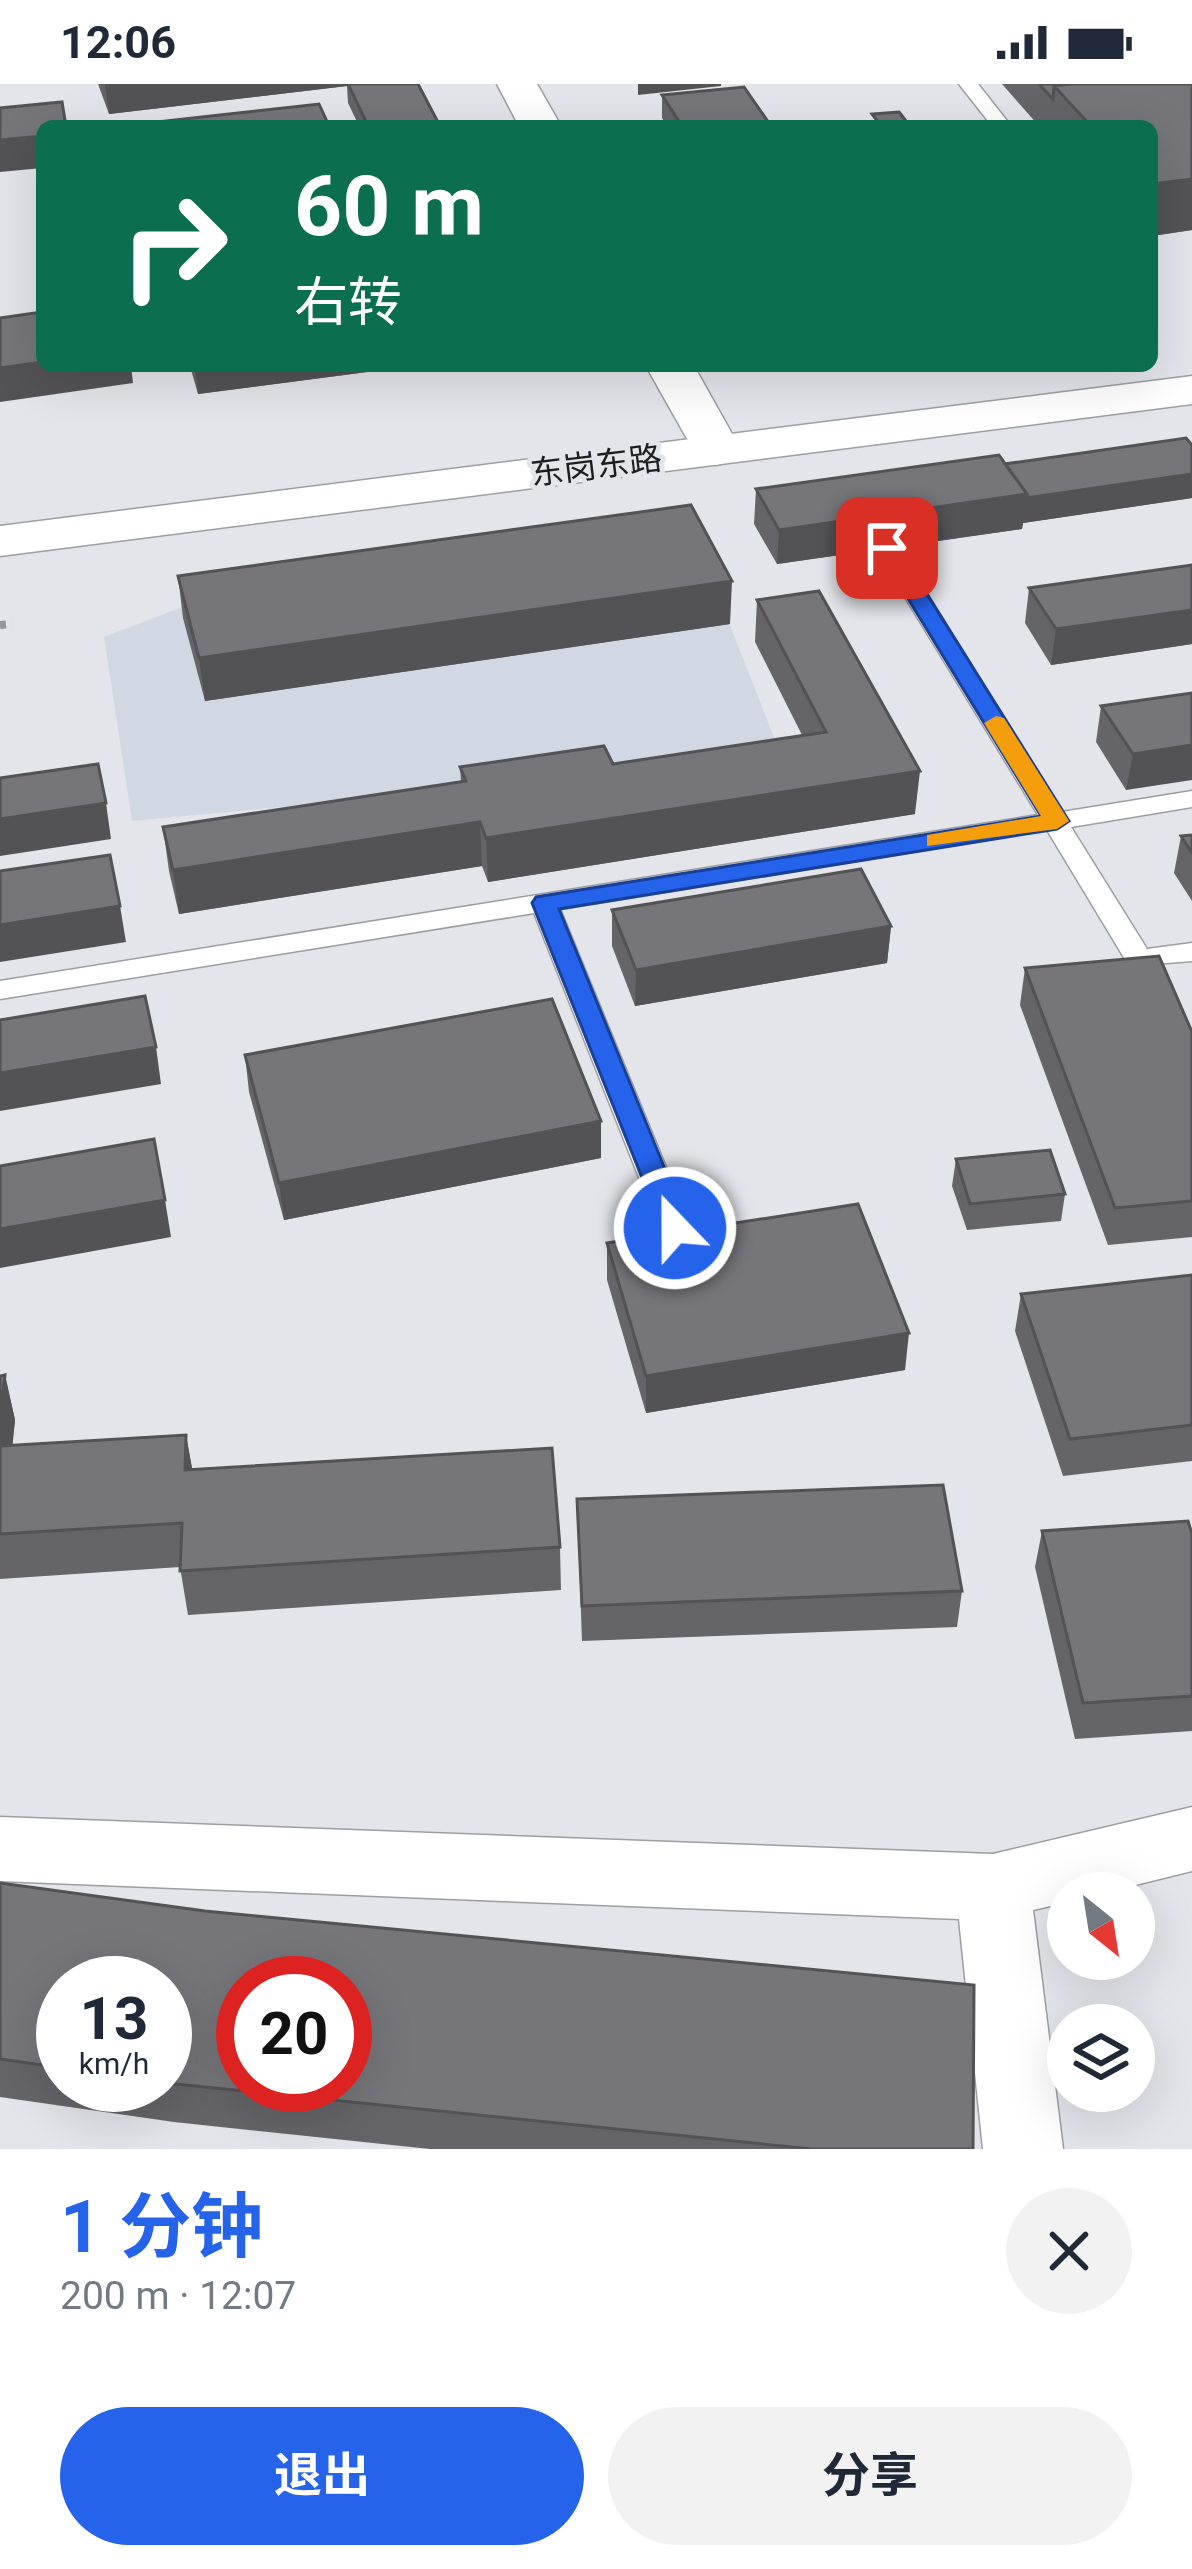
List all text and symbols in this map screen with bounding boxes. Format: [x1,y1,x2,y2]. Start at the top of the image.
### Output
text: 12:06 [60,16,176,69]
text: 60 m [294,157,484,256]
icon: right [96,168,252,324]
text: 右转 [294,271,402,334]
street label: 东岗东路 [528,438,664,493]
pin [836,497,938,599]
icon: arrive [854,515,920,581]
position arrow [612,1165,738,1291]
north arrow [1047,1872,1155,1980]
map controls [1047,1872,1155,2112]
speed limit sign: 20 [216,1956,372,2112]
text: 13 [80,1983,148,2054]
button: layers [1047,2004,1155,2112]
text: km/h [79,2046,149,2081]
text: 1 分钟 [60,2185,263,2270]
button: close [1006,2188,1132,2314]
text: 200 m · 12:07 [60,2273,296,2319]
button: 退出 [60,2407,584,2545]
button: 分享 [608,2407,1132,2545]

